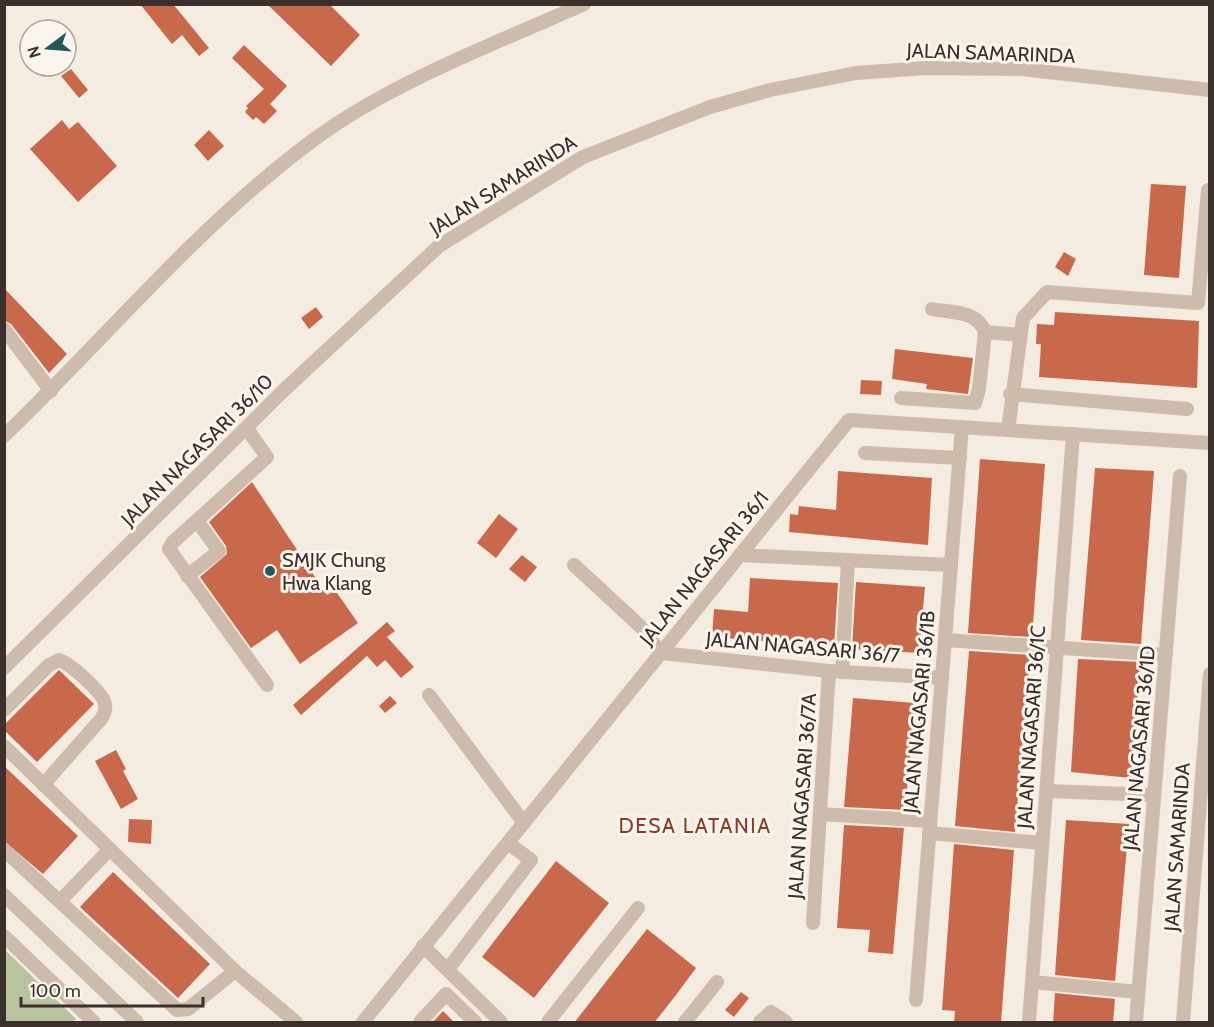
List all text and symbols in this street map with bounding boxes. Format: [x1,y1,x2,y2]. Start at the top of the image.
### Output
north arrow [18,18,78,78]
street label: JALAN SAMARINDA [905,38,1076,68]
text: N [23,44,45,60]
street label: JALAN SAMARINDA [424,130,581,240]
street label: JALAN NAGASARI 36/10 [115,369,278,532]
street label: JALAN NAGASARI 36/1 [634,486,773,651]
place label: SMJK Chung Hwa Klang [282,548,387,595]
marker: SMJK Chung Hwa Klang [263,564,277,578]
street label: JALAN NAGASARI 36/1B [898,610,940,815]
street label: JALAN NAGASARI 36/1C [1012,625,1050,830]
street label: JALAN NAGASARI 36/7 [704,626,901,667]
street label: JALAN NAGASARI 36/1D [1118,645,1160,852]
street label: JALAN NAGASARI 36/7A [783,692,821,901]
street label: JALAN SAMARINDA [1159,761,1195,933]
district label: DESA LATANIA [618,813,772,838]
scale bar [21,970,202,1008]
text: 100 m [30,980,81,1002]

